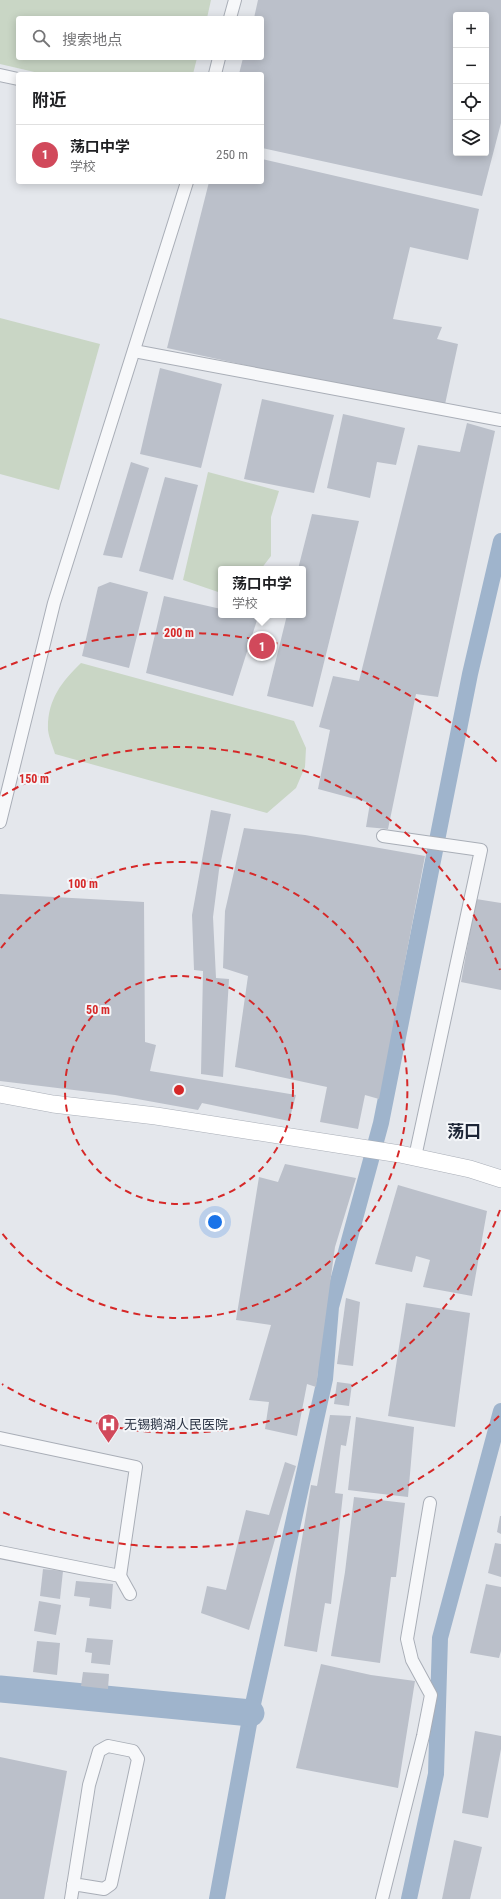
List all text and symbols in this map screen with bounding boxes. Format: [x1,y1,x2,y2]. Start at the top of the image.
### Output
map controls [453,12,489,156]
button: + [453,12,489,48]
search box [16,16,264,60]
icon: search [30,27,52,49]
text: 搜索地点 [62,31,122,49]
button: − [453,48,489,84]
button: locate [453,84,489,120]
text: 附近 [32,90,66,110]
button: layers [453,120,489,156]
text: 荡口中学 [70,138,130,156]
text: 1 [42,147,48,162]
text: 250 m [216,147,248,162]
text: 学校 [70,159,96,174]
popup [218,566,306,618]
text: 荡口中学 [232,575,292,593]
text: 学校 [232,596,258,611]
text: 200 m [164,626,194,640]
pin: 1 [249,631,275,661]
text: 150 m [19,772,49,786]
text: 100 m [68,877,98,891]
text: 50 m [86,1003,110,1017]
centre of rings [172,1083,186,1097]
district label: 荡口 [447,1121,481,1141]
your location [205,1212,225,1232]
hospital icon: 无锡鹅湖人民医院 [95,1411,121,1444]
place label: 无锡鹅湖人民医院 [124,1417,228,1432]

